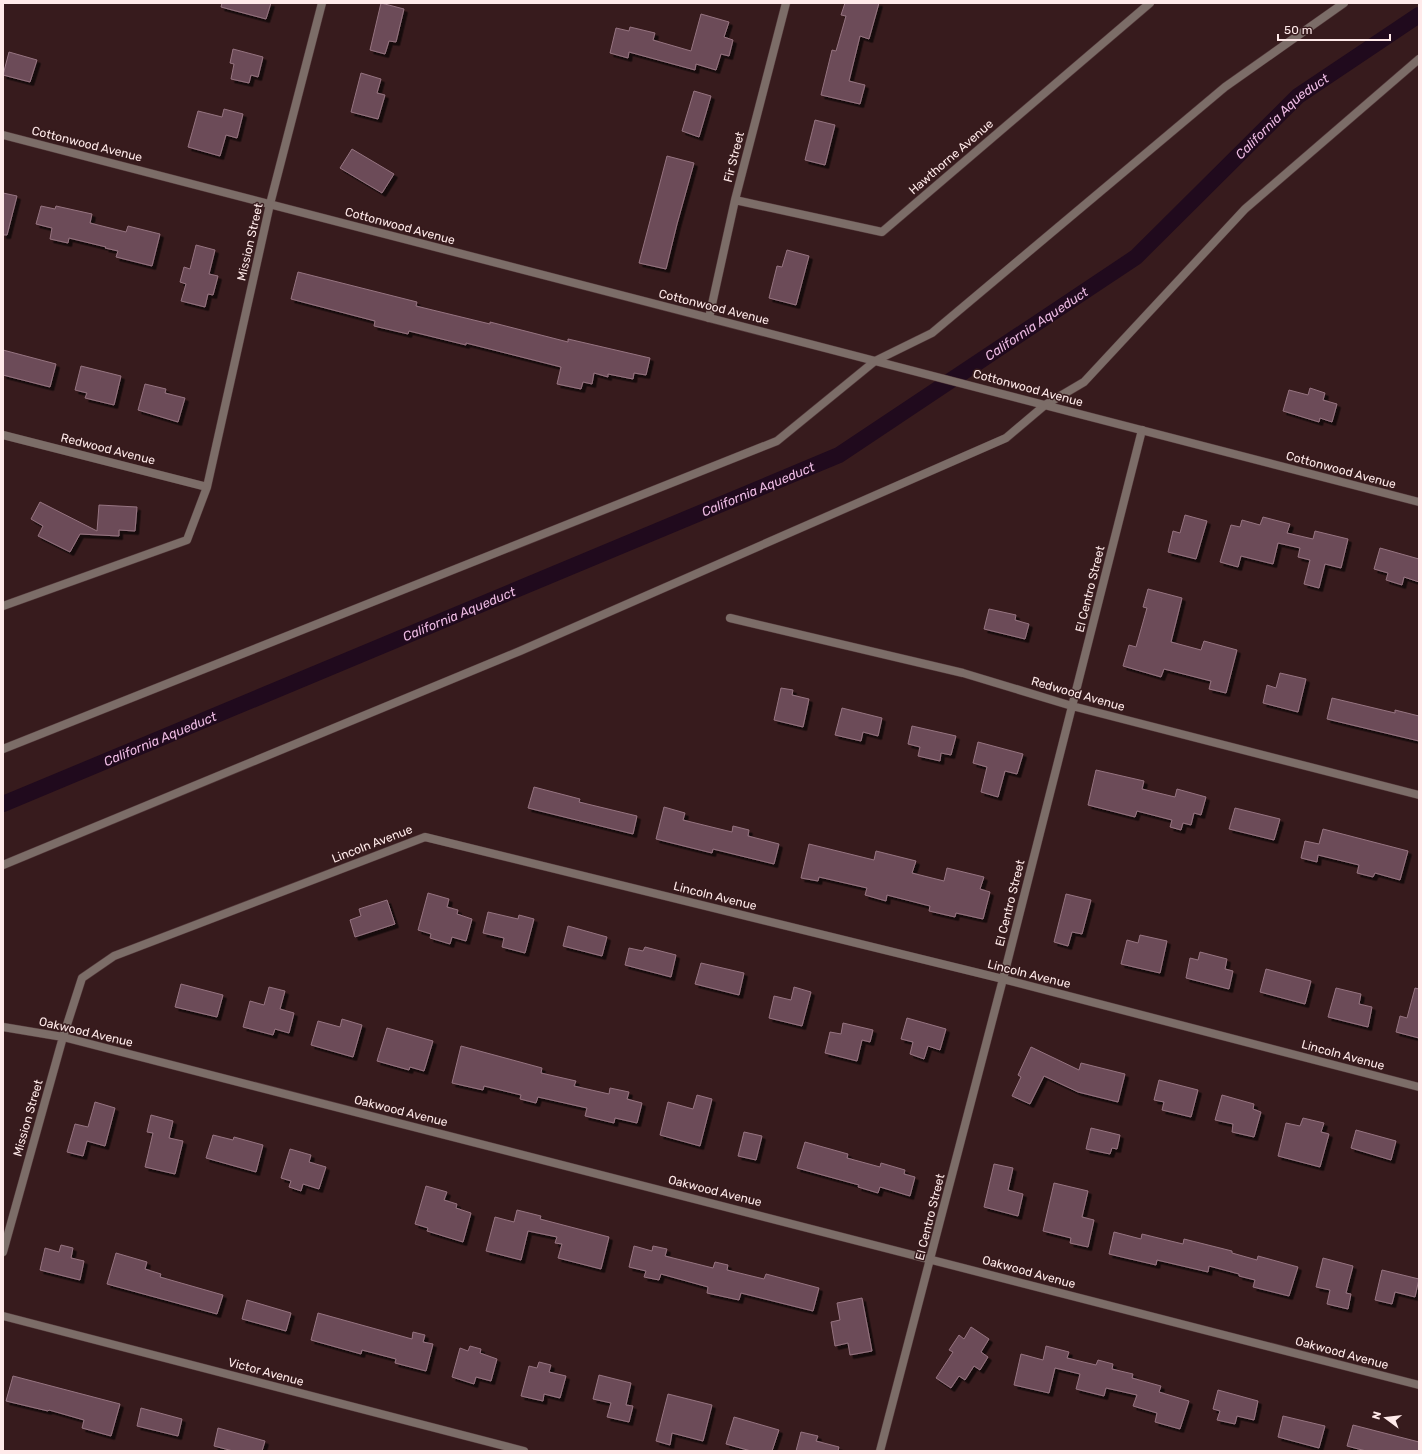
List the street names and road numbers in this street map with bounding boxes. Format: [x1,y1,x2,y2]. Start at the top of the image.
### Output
street label: Hawthorne Avenue [906,116,996,197]
street label: Cottonwood Avenue [30,124,144,165]
street label: Fir Street [721,130,747,184]
street label: Mission Street [234,201,266,282]
street label: Cottonwood Avenue [343,205,457,247]
street label: Cottonwood Avenue [657,287,771,328]
street label: Cottonwood Avenue [971,367,1085,409]
street label: Redwood Avenue [59,431,157,468]
street label: Cottonwood Avenue [1284,449,1398,491]
street label: El Centro Street [1072,544,1108,634]
street label: Redwood Avenue [1030,674,1127,714]
street label: Lincoln Avenue [330,822,415,866]
street label: El Centro Street [992,858,1028,948]
street label: Lincoln Avenue [672,879,758,913]
street label: Lincoln Avenue [986,957,1072,991]
street label: Oakwood Avenue [38,1014,135,1050]
street label: Lincoln Avenue [1300,1037,1386,1073]
street label: Mission Street [10,1078,46,1158]
street label: Oakwood Avenue [353,1093,450,1129]
street label: El Centro Street [912,1172,948,1262]
street label: Oakwood Avenue [667,1173,764,1209]
street label: Oakwood Avenue [981,1253,1077,1291]
street label: Oakwood Avenue [1294,1334,1390,1372]
street label: Victor Avenue [227,1355,306,1389]

